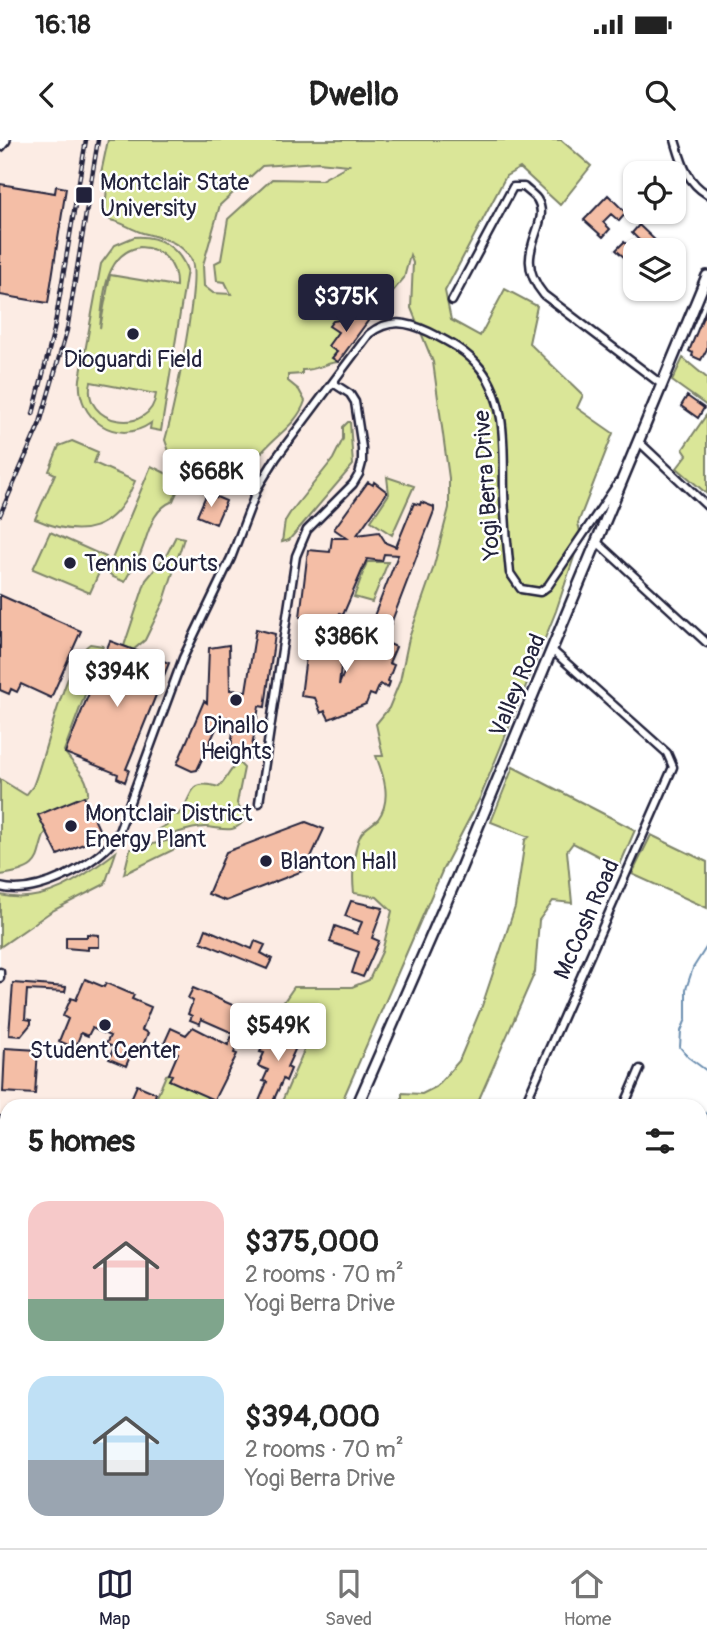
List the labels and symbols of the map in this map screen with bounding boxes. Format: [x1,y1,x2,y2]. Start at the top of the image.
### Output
place label: Montclair State University [100,168,250,223]
marker: Montclair State University [74,185,94,205]
pin: $375K [297,274,395,334]
marker: Dioguardi Field [125,326,141,342]
place label: Dioguardi Field [64,345,202,374]
street label: Yogi Berra Drive [467,409,506,562]
pin: $668K [162,450,260,509]
place label: Tennis Courts [84,549,218,578]
marker: Tennis Courts [62,555,78,571]
pin: $386K [297,615,395,674]
street label: Valley Road [483,629,552,741]
pin: $394K [68,650,166,709]
marker: Dinallo Heights [228,692,244,708]
place label: Dinallo Heights [200,711,272,766]
place label: Montclair District Energy Plant [85,799,253,854]
marker: Montclair District Energy Plant [63,818,79,834]
place label: Blanton Hall [280,847,397,876]
marker: Blanton Hall [258,853,274,869]
street label: McCosh Road [547,855,626,984]
pin: $549K [229,1004,327,1063]
marker: Student Center [97,1017,113,1033]
place label: Student Center [30,1036,180,1065]

